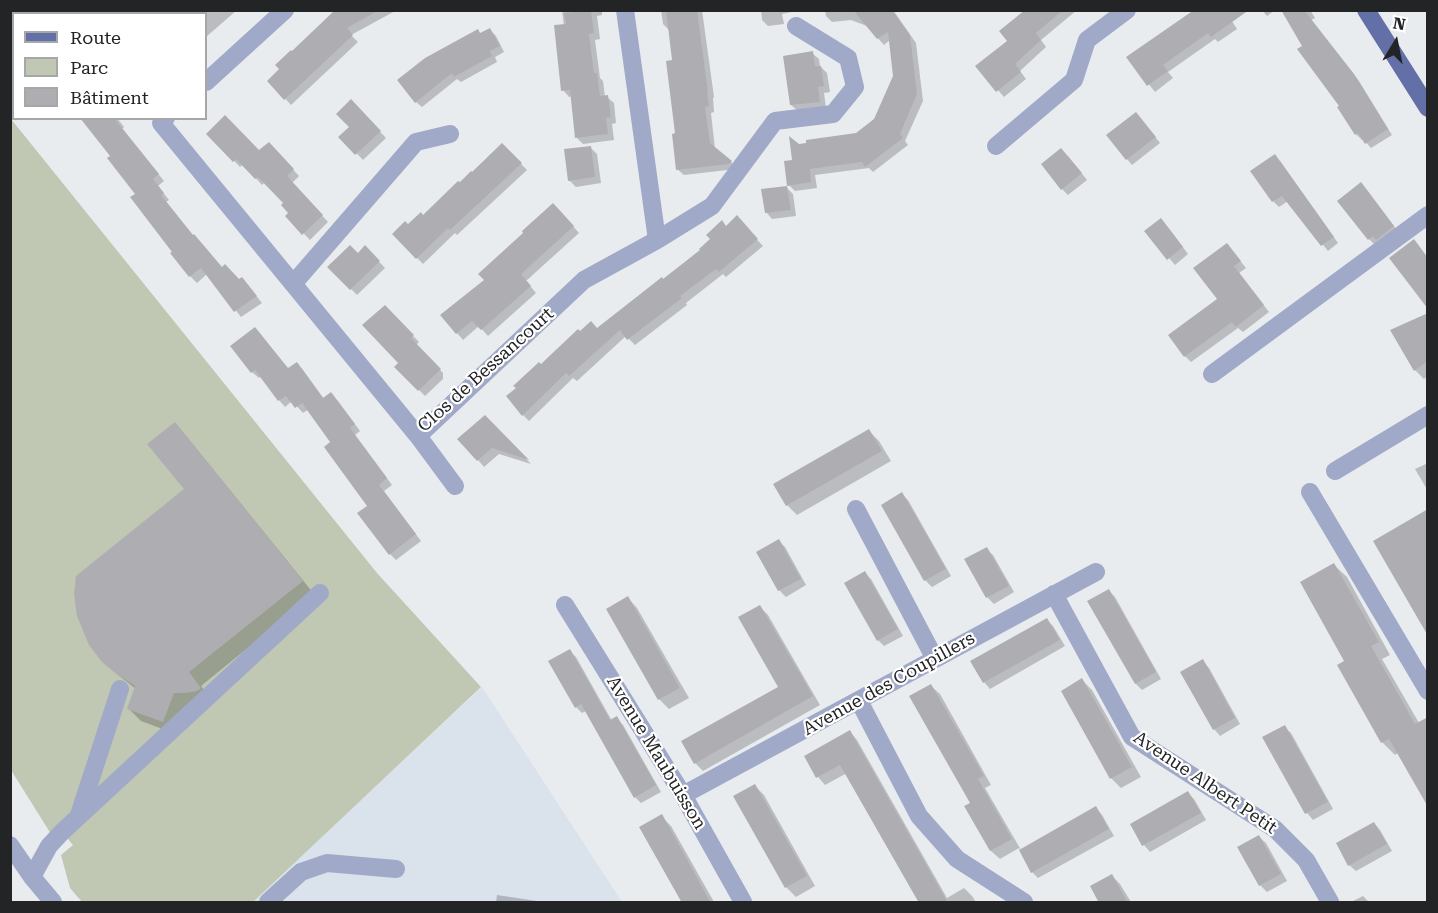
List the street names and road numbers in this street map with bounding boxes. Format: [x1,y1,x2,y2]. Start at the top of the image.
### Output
street label: Clos de Bessancourt [414,303,558,437]
street label: Avenue des Coupillers [799,628,979,740]
street label: Avenue Maubuisson [602,672,710,834]
street label: Avenue Albert Petit [1129,727,1281,839]

